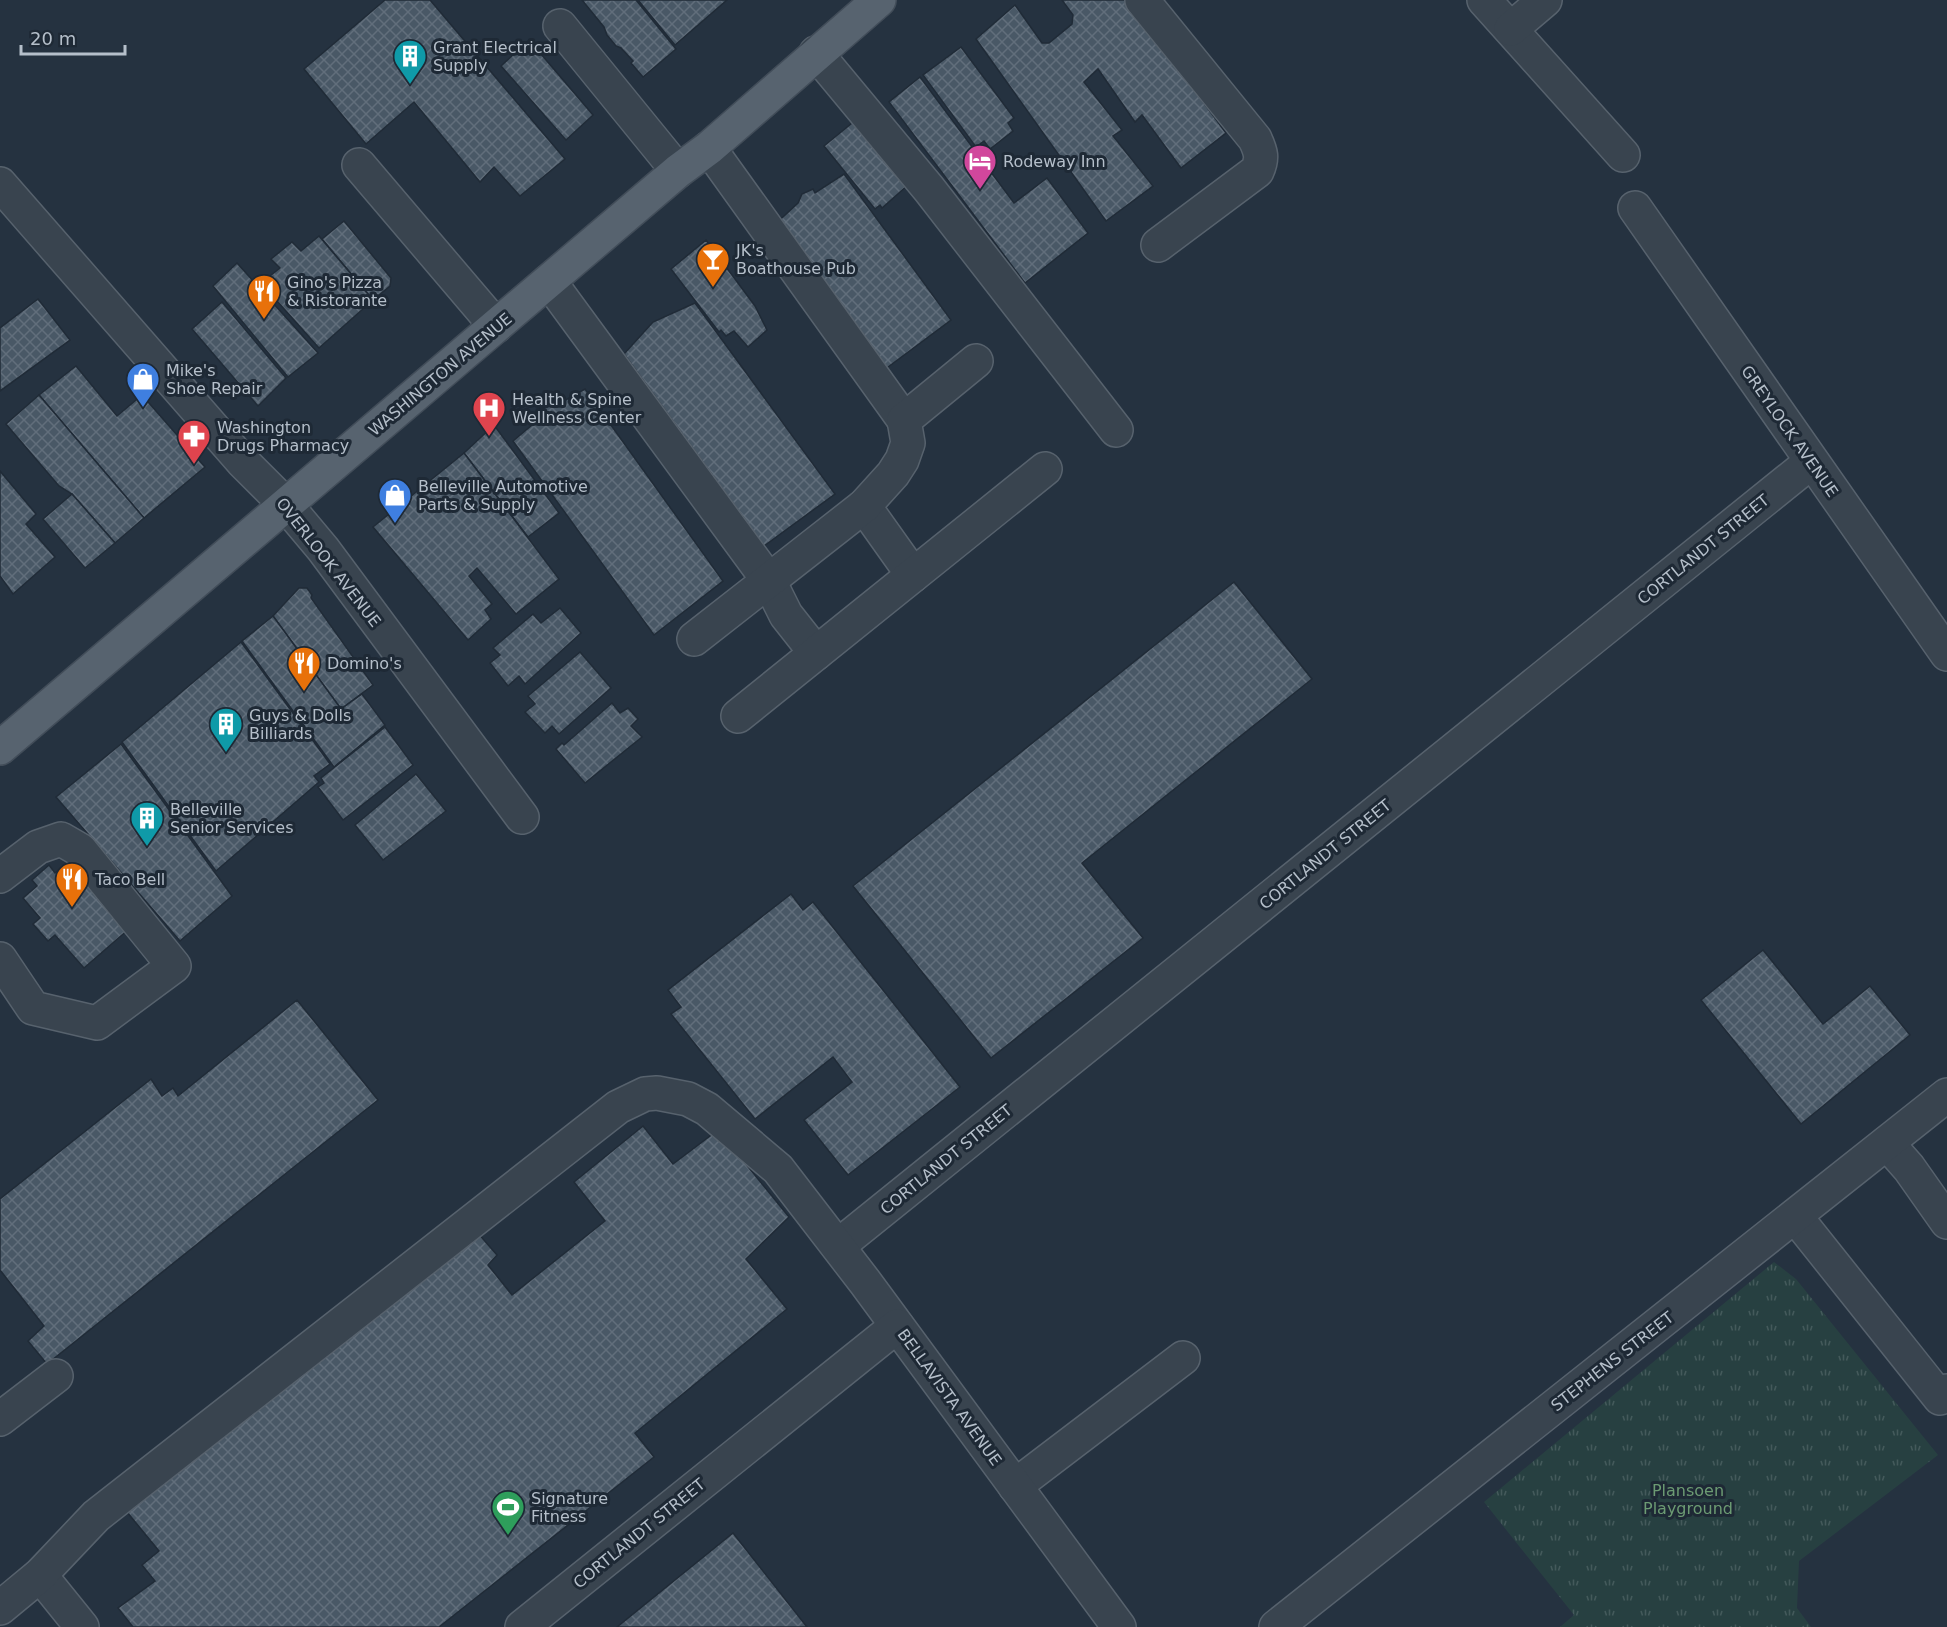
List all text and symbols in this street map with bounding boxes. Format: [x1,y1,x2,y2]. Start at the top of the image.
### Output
scale bar [21,18,124,56]
text: 20 m [30,28,76,49]
building icon: Grant Electrical Supply [392,38,428,85]
place label: Grant Electrical Supply [433,38,557,75]
hotel icon: Rodeway Inn [962,143,998,190]
place label: Rodeway Inn [1003,152,1106,171]
bar icon: JK's Boathouse Pub [695,241,731,288]
place label: JK's Boathouse Pub [735,241,856,278]
restaurant icon: Gino's Pizza & Ristorante [246,273,282,320]
place label: Gino's Pizza & Ristorante [287,273,387,310]
street label: WASHINGTON AVENUE [365,309,516,440]
shop icon: Mike's Shoe Repair [125,361,161,408]
place label: Mike's Shoe Repair [166,361,263,398]
street label: GREYLOCK AVENUE [1737,362,1842,501]
hospital icon: Health & Spine Wellness Center [471,390,507,437]
place label: Health & Spine Wellness Center [512,390,642,427]
pharmacy icon: Washington Drugs Pharmacy [176,418,212,465]
place label: Washington Drugs Pharmacy [217,418,349,455]
shop icon: Belleville Automotive Parts & Supply [377,477,413,524]
place label: Belleville Automotive Parts & Supply [418,477,588,514]
street label: CORTLANDT STREET [1634,490,1773,608]
street label: OVERLOOK AVENUE [272,494,385,631]
restaurant icon: Domino's [286,645,322,692]
place label: Domino's [327,654,402,673]
building icon: Guys & Dolls Billiards [208,706,244,753]
place label: Guys & Dolls Billiards [249,706,351,743]
street label: CORTLANDT STREET [1256,795,1395,913]
building icon: Belleville Senior Services [129,800,165,847]
place label: Belleville Senior Services [170,800,294,837]
restaurant icon: Taco Bell [54,861,90,908]
place label: Taco Bell [94,870,165,889]
street label: CORTLANDT STREET [877,1100,1016,1218]
street label: STEPHENS STREET [1547,1308,1677,1415]
street label: BELLAVISTA AVENUE [894,1325,1006,1469]
street label: CORTLANDT STREET [570,1474,709,1592]
park label: Plansoen Playground [1643,1481,1733,1518]
sports icon: Signature Fitness [490,1489,526,1536]
place label: Signature Fitness [531,1489,608,1526]

